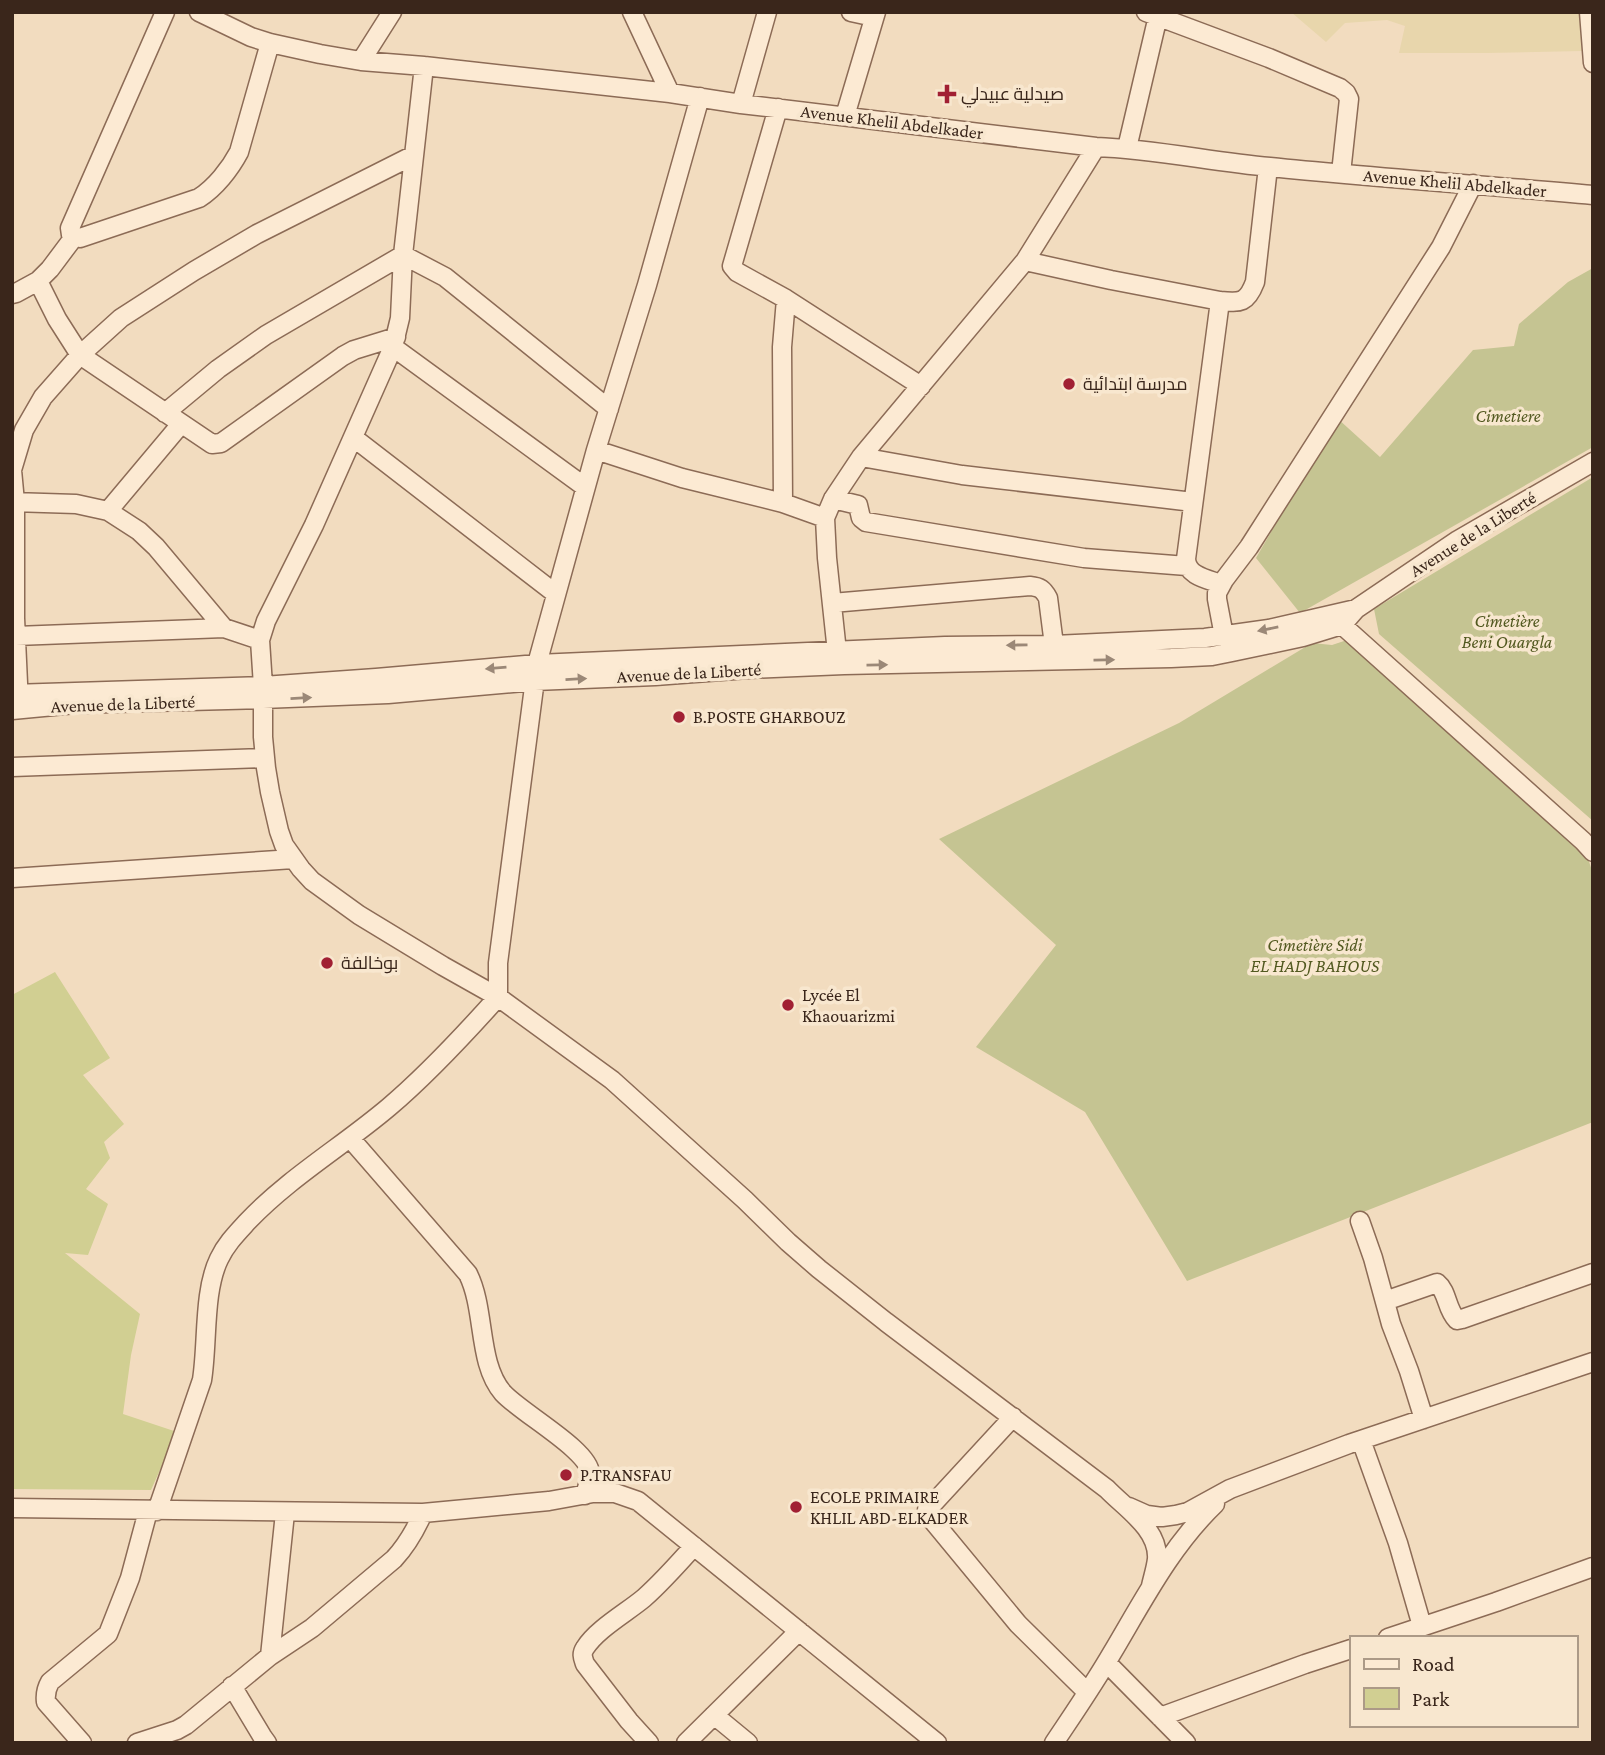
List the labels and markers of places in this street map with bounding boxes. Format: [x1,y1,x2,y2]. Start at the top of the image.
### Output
place label: صيدلية عبيدلي [961,84,1064,108]
marker: صيدلية عبيدلي [939,86,955,102]
place label: مدرسة ابتدائية [1083,374,1188,395]
marker: مدرسة ابتدائية [1061,376,1077,392]
place label: B.POSTE GHARBOUZ [693,707,846,727]
marker: B.POSTE GHARBOUZ [671,709,687,725]
place label: بوخالفة [341,953,398,974]
marker: بوخالفة [319,955,335,971]
place label: Lycée El Khaouarizmi [802,985,895,1026]
marker: Lycée El Khaouarizmi [780,997,796,1013]
place label: P.TRANSFAU [580,1465,672,1485]
marker: P.TRANSFAU [558,1467,574,1483]
place label: ECOLE PRIMAIRE KHLIL ABD-ELKADER [810,1487,969,1528]
marker: ECOLE PRIMAIRE KHLIL ABD-ELKADER [788,1499,804,1515]

